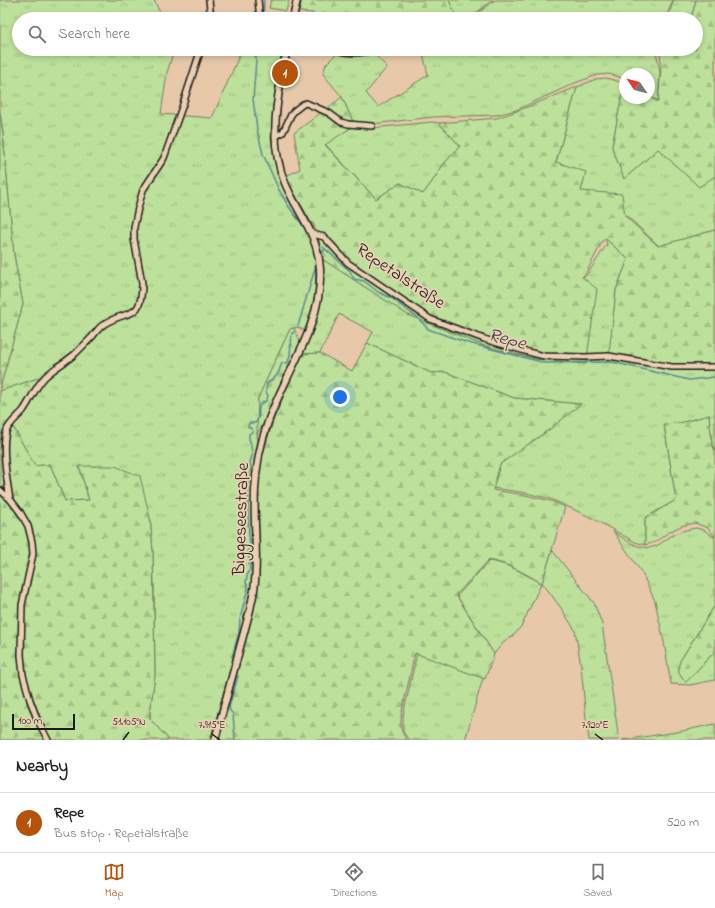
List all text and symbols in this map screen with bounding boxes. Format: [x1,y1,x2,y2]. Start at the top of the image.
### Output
search box [12,12,703,56]
icon: search [26,23,48,45]
text: Search here [58,23,130,45]
pin: 1 [272,58,298,88]
north arrow [619,68,655,104]
street label: Repetalstraße [350,238,451,317]
water label: Repe [485,322,530,358]
your location [330,387,350,407]
street label: Biggeseestraße [227,461,258,577]
scale bar [12,712,75,731]
text: 100 m [18,713,42,729]
text: 51.105°N [112,715,146,730]
text: 7.915°E [199,718,225,733]
text: 7.920°E [581,718,609,733]
text: Nearby [16,754,68,779]
text: Repe [54,802,84,824]
text: 1 [27,813,31,832]
text: 520 m [666,813,699,832]
text: Bus stop · Repetalstraße [54,824,188,843]
tab: Map [103,861,125,901]
tab: Directions [331,861,377,901]
tab: Saved [583,861,612,901]

